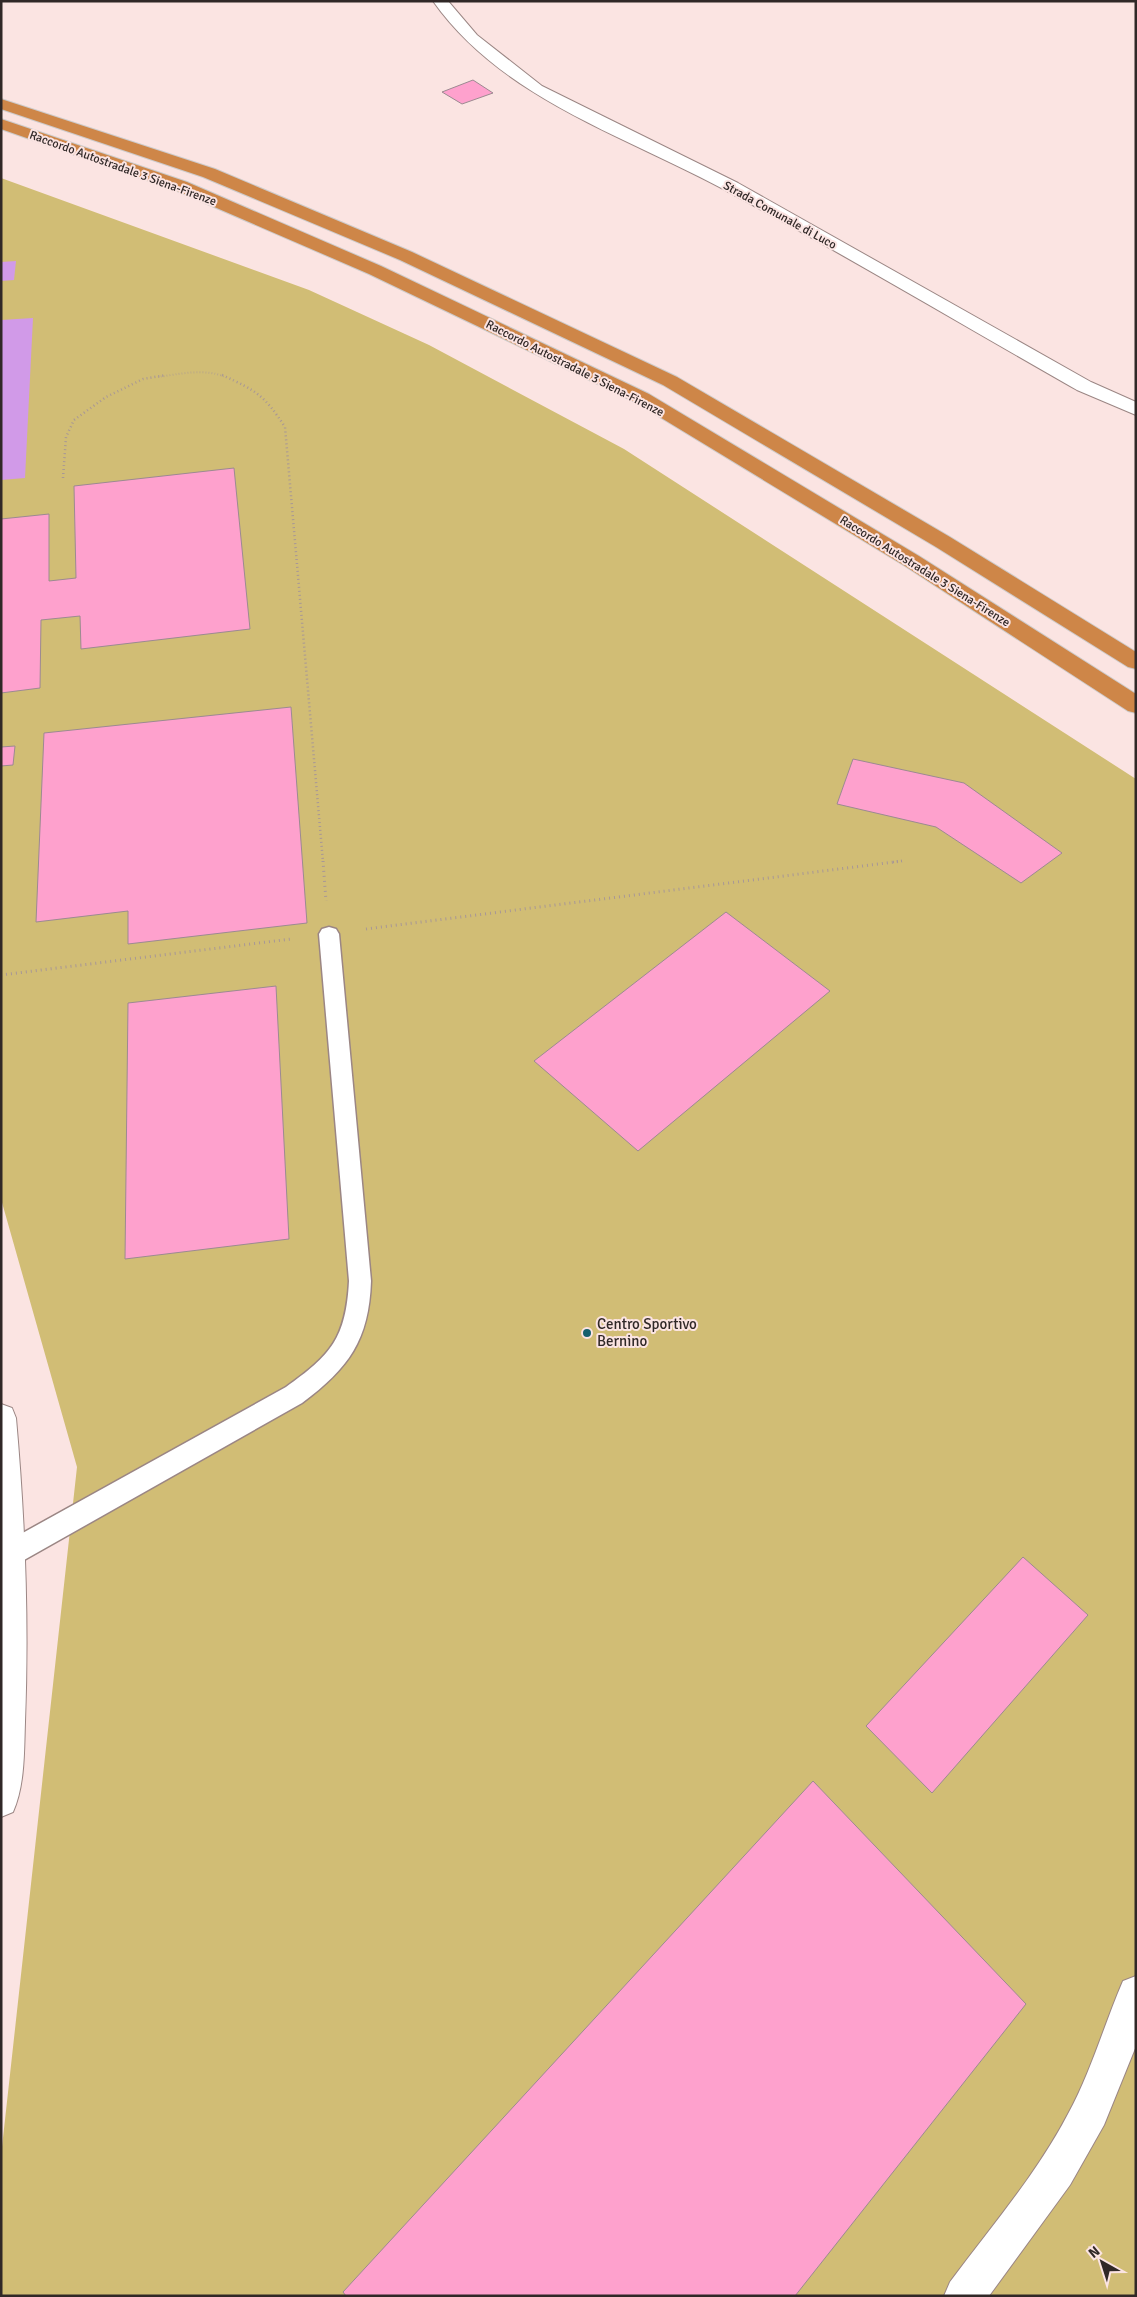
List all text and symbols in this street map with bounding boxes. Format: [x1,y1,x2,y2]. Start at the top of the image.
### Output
street label: Raccordo Autostradale 3 Siena-Firenze [27,128,218,209]
street label: Strada Comunale di Luco [721,178,839,253]
street label: Raccordo Autostradale 3 Siena-Firenze [483,317,666,420]
street label: Raccordo Autostradale 3 Siena-Firenze [837,513,1013,630]
place label: Centro Sportivo Bernino [597,1315,697,1350]
marker: Centro Sportivo Bernino [581,1327,593,1339]
north arrow [1077,2237,1127,2287]
text: N [1085,2243,1103,2262]

